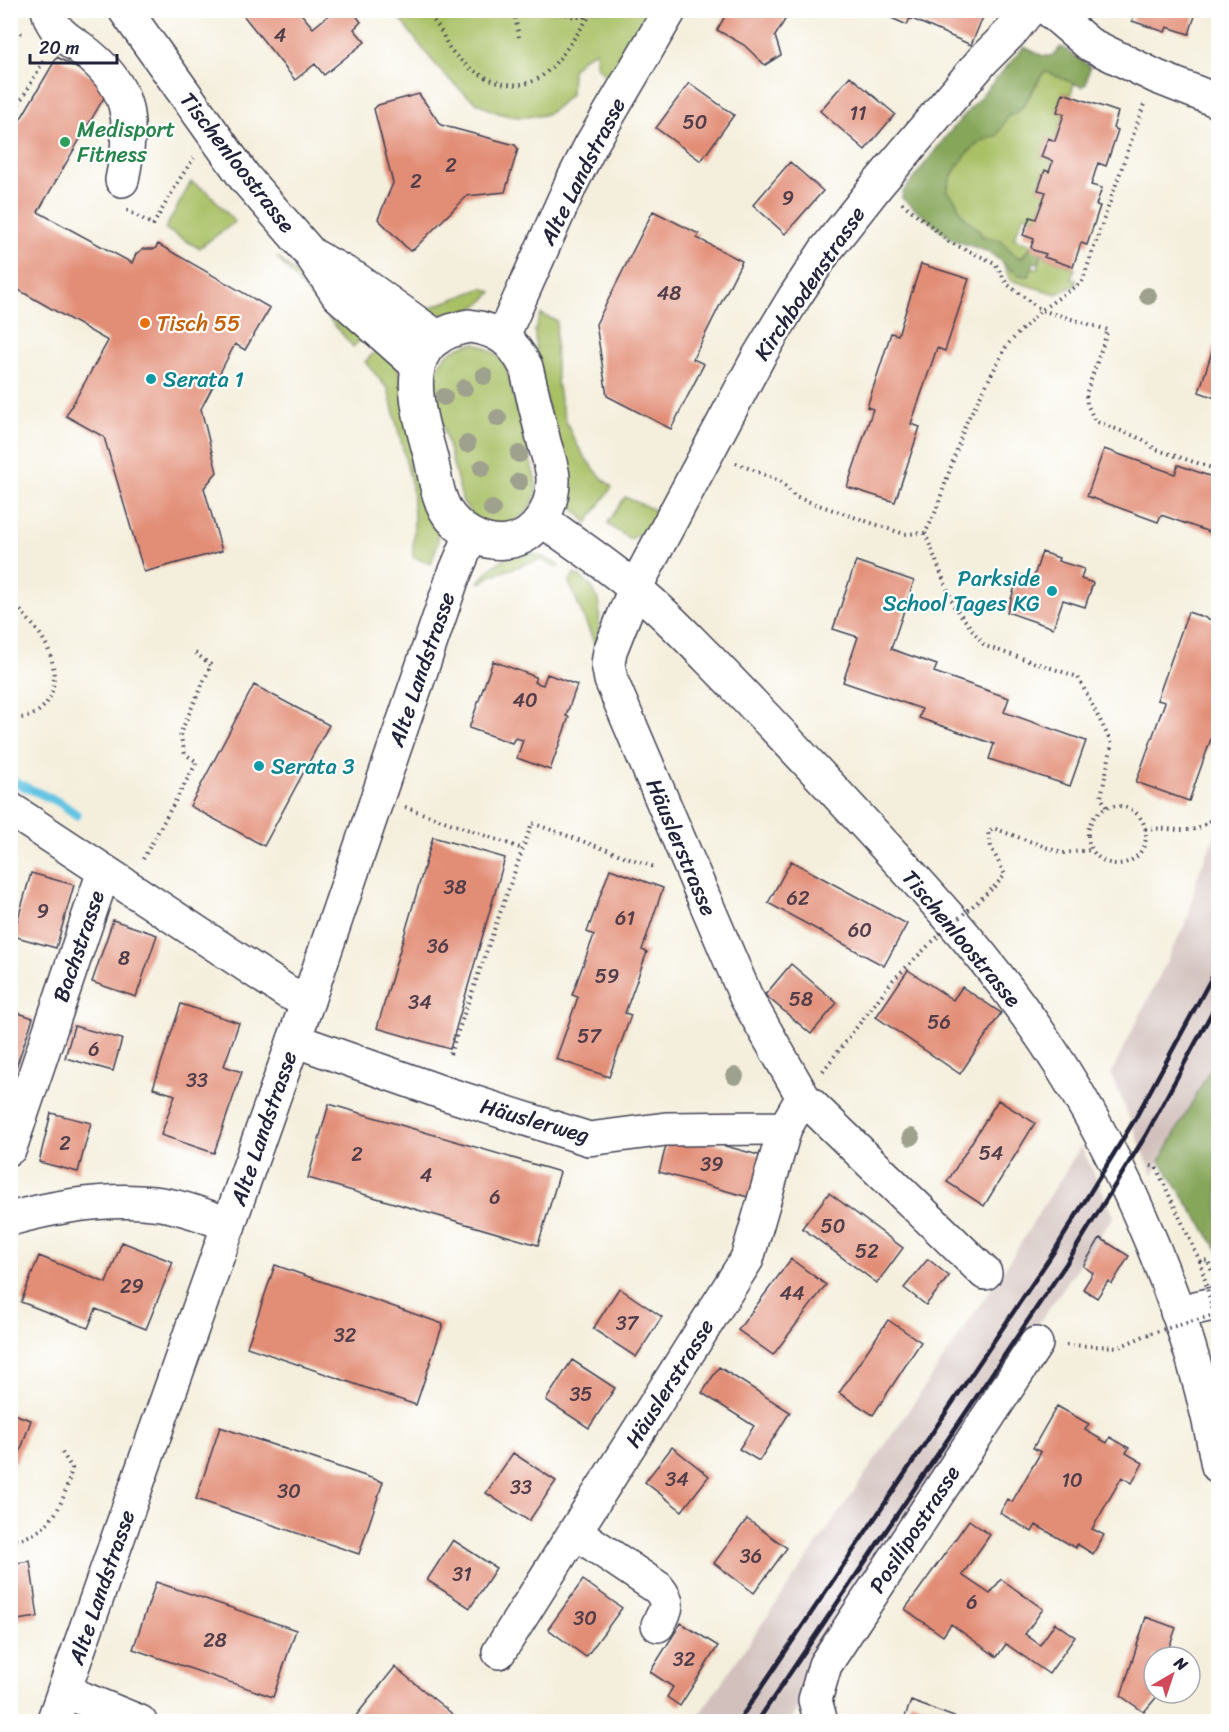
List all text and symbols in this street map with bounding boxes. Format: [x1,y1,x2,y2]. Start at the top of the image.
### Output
house number: 4 [274,18,286,53]
scale bar [30,27,117,65]
text: 20 m [39,32,79,64]
street label: Tischenloostrasse [170,83,306,242]
street label: Alte Landstrasse [528,90,637,253]
house number: 11 [849,96,867,131]
house number: 50 [683,105,707,140]
place label: Medisport Fitness [77,110,176,174]
marker: Medisport Fitness [58,135,72,149]
house number: 2 [445,148,457,183]
house number: 2 [410,164,422,199]
house number: 9 [782,181,794,216]
street label: Kirchbodenstrasse [743,198,876,369]
house number: 48 [657,276,681,311]
place label: Tisch 55 [157,304,241,343]
marker: Tisch 55 [138,316,152,330]
place label: Serata 1 [163,360,244,399]
marker: Serata 1 [144,372,158,386]
place label: Parkside School Tages KG [883,559,1040,623]
marker: Parkside School Tages KG [1045,584,1059,598]
street label: Alte Landstrasse [376,586,466,753]
house number: 40 [512,683,538,718]
place label: Serata 3 [271,747,355,786]
marker: Serata 3 [252,759,266,773]
street label: Häuslerstrasse [635,772,728,922]
street label: Tischenloostrasse [892,860,1032,1017]
house number: 38 [443,870,467,905]
house number: 62 [787,881,810,916]
street label: Bachstrasse [41,885,116,1007]
house number: 9 [37,894,49,929]
house number: 61 [615,901,635,936]
house number: 60 [848,913,872,948]
house number: 36 [427,929,449,964]
house number: 8 [118,941,130,976]
house number: 59 [595,959,619,994]
house number: 58 [789,982,813,1017]
house number: 34 [408,985,432,1020]
house number: 56 [927,1005,951,1040]
house number: 57 [577,1019,602,1054]
house number: 6 [88,1032,100,1067]
street label: Alte Landstrasse [218,1045,308,1212]
house number: 33 [186,1063,208,1098]
street label: Häuslerweg [476,1086,594,1155]
house number: 2 [59,1126,71,1161]
house number: 54 [979,1136,1003,1171]
house number: 2 [351,1137,363,1172]
house number: 39 [700,1147,724,1182]
house number: 4 [420,1158,432,1193]
house number: 6 [489,1180,501,1215]
house number: 50 [821,1209,845,1244]
house number: 52 [855,1234,879,1269]
house number: 29 [120,1269,144,1304]
house number: 44 [780,1276,805,1311]
house number: 37 [616,1306,640,1341]
street label: Häuslerstrasse [614,1311,725,1456]
house number: 32 [334,1318,357,1353]
house number: 35 [569,1377,593,1412]
street label: Posilipostrasse [858,1457,971,1601]
house number: 34 [665,1462,689,1497]
house number: 10 [1061,1463,1083,1498]
house number: 33 [510,1470,532,1505]
house number: 30 [277,1474,301,1509]
street label: Alte Landstrasse [56,1504,146,1671]
house number: 36 [740,1539,762,1574]
house number: 31 [452,1557,472,1592]
house number: 6 [966,1585,978,1620]
house number: 30 [573,1601,597,1636]
house number: 28 [203,1623,227,1658]
house number: 32 [673,1642,696,1677]
north arrow [1142,1645,1202,1705]
text: N [1167,1648,1195,1679]

